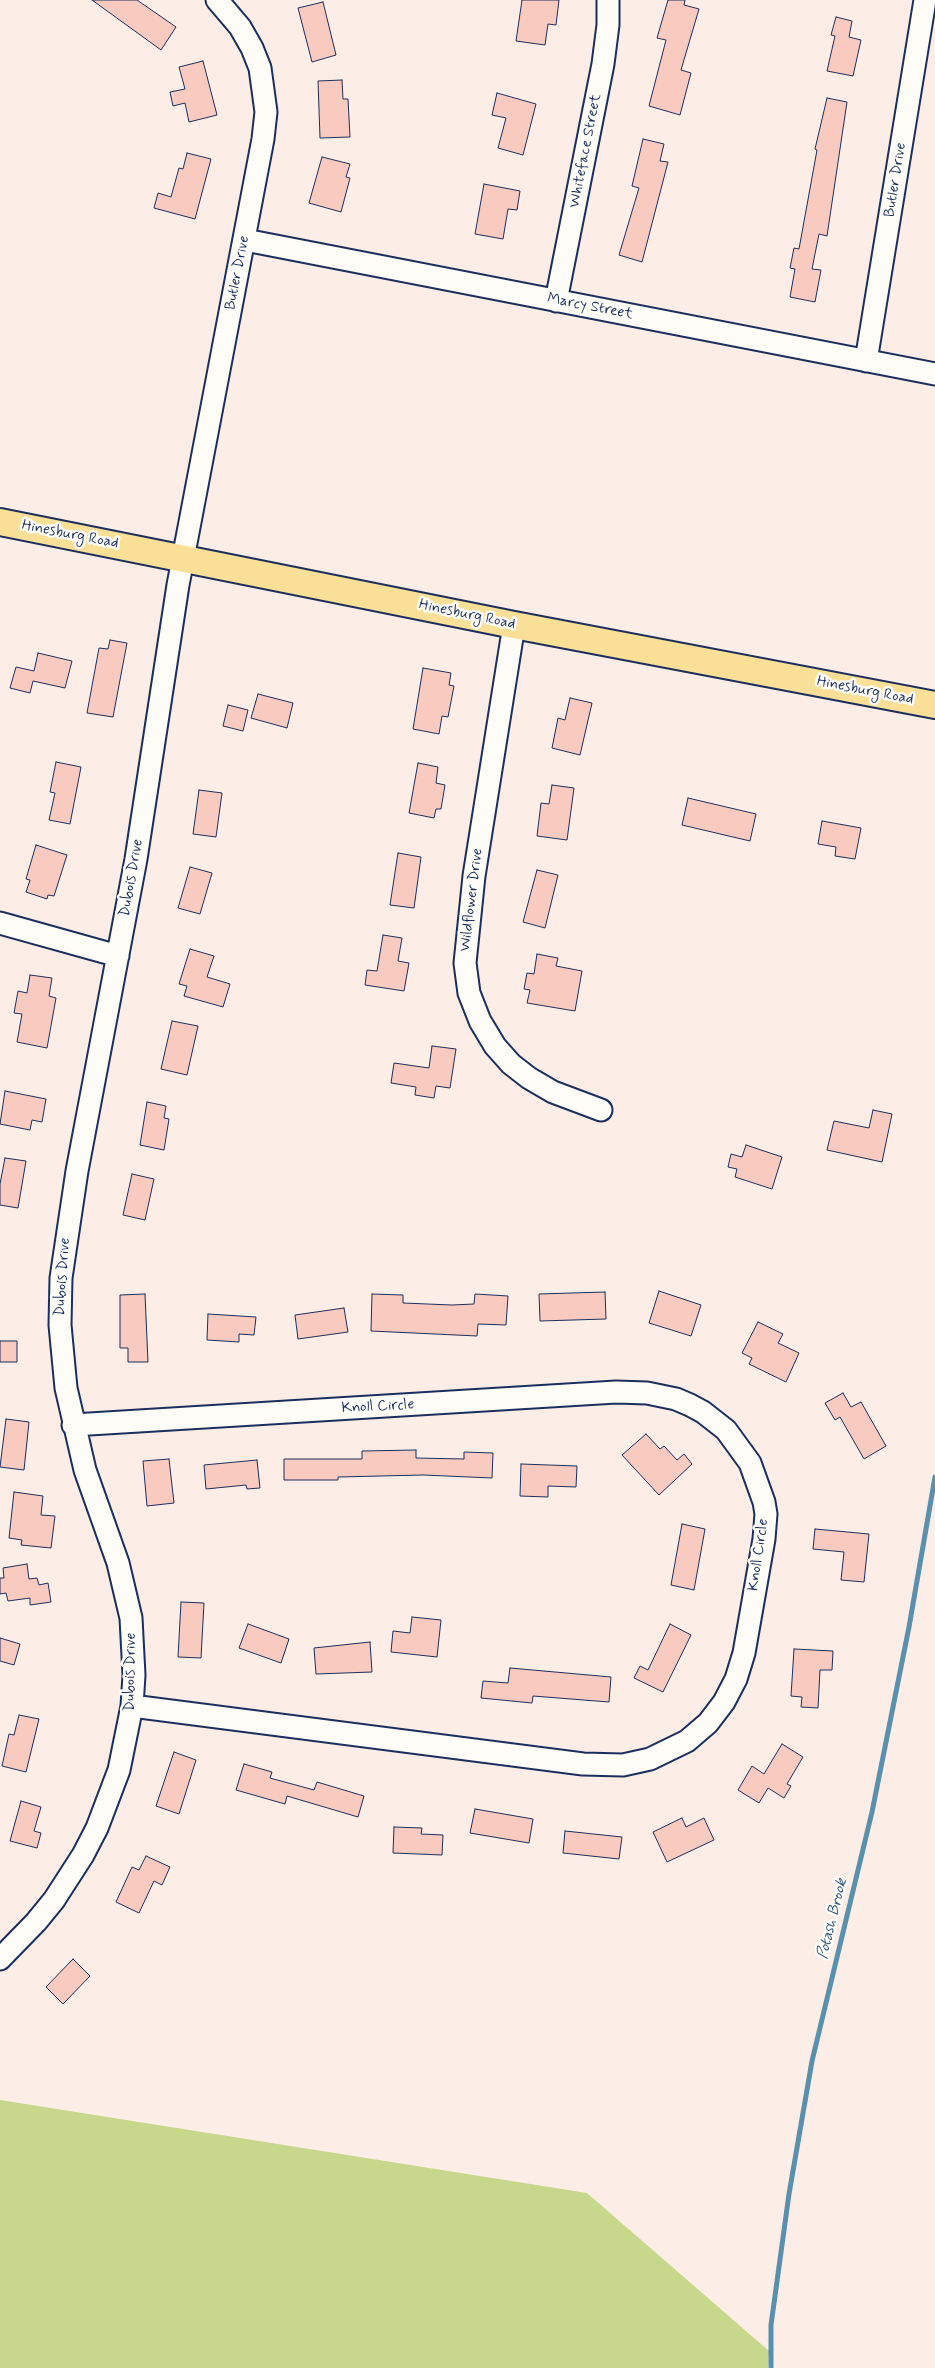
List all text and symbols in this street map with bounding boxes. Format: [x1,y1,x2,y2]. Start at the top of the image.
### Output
street label: Whiteface Street [566,92,606,210]
street label: Butler Drive [881,141,911,219]
street label: Butler Drive [222,234,254,312]
street label: Marcy Street [546,290,634,324]
street label: Hinesburg Road [20,517,120,553]
street label: Hinesburg Road [417,596,517,634]
street label: Hinesburg Road [815,673,915,709]
street label: Dubois Drive [116,838,148,918]
street label: Wildflower Drive [457,847,487,953]
street label: Dubois Drive [51,1237,75,1317]
street label: Knoll Circle [341,1396,415,1418]
street label: Knoll Circle [745,1518,773,1592]
street label: Dubois Drive [121,1632,141,1712]
water label: Potash Brook [814,1877,852,1961]

